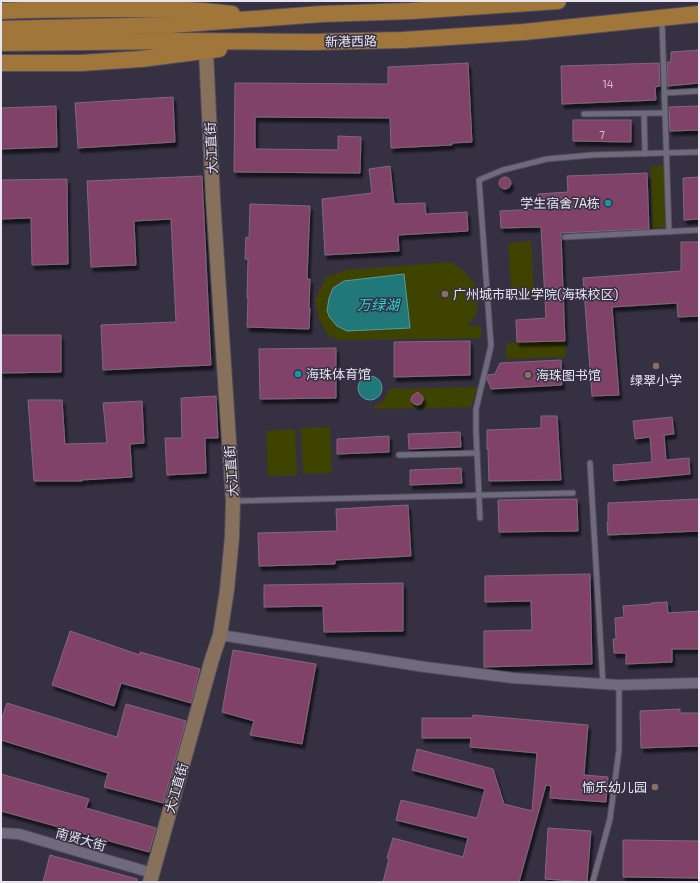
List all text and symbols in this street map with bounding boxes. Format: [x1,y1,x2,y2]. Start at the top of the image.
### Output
street label: 新港西路 [325,33,377,49]
house number: 14 [602,77,614,90]
street label: 大江直街 [202,122,220,174]
house number: 7 [599,128,605,141]
place label: 学生宿舍7A栋 [520,195,600,211]
marker: 学生宿舍7A栋 [603,198,613,208]
place label: 广州城市职业学院(海珠校区) [453,286,618,302]
marker: 广州城市职业学院(海珠校区) [440,289,450,299]
water label: 万绿湖 [357,296,401,313]
marker: 绿翠小学 [651,361,661,371]
place label: 海珠体育馆 [306,366,371,382]
place label: 海珠图书馆 [536,367,601,383]
marker: 海珠体育馆 [293,369,303,379]
marker: 海珠图书馆 [523,370,533,380]
place label: 绿翠小学 [630,372,682,388]
street label: 大江直街 [221,444,241,498]
street label: 大江直街 [161,761,191,815]
place label: 愉乐幼儿园 [582,779,647,795]
marker: 愉乐幼儿园 [650,782,660,792]
street label: 南贤大街 [54,824,108,854]

